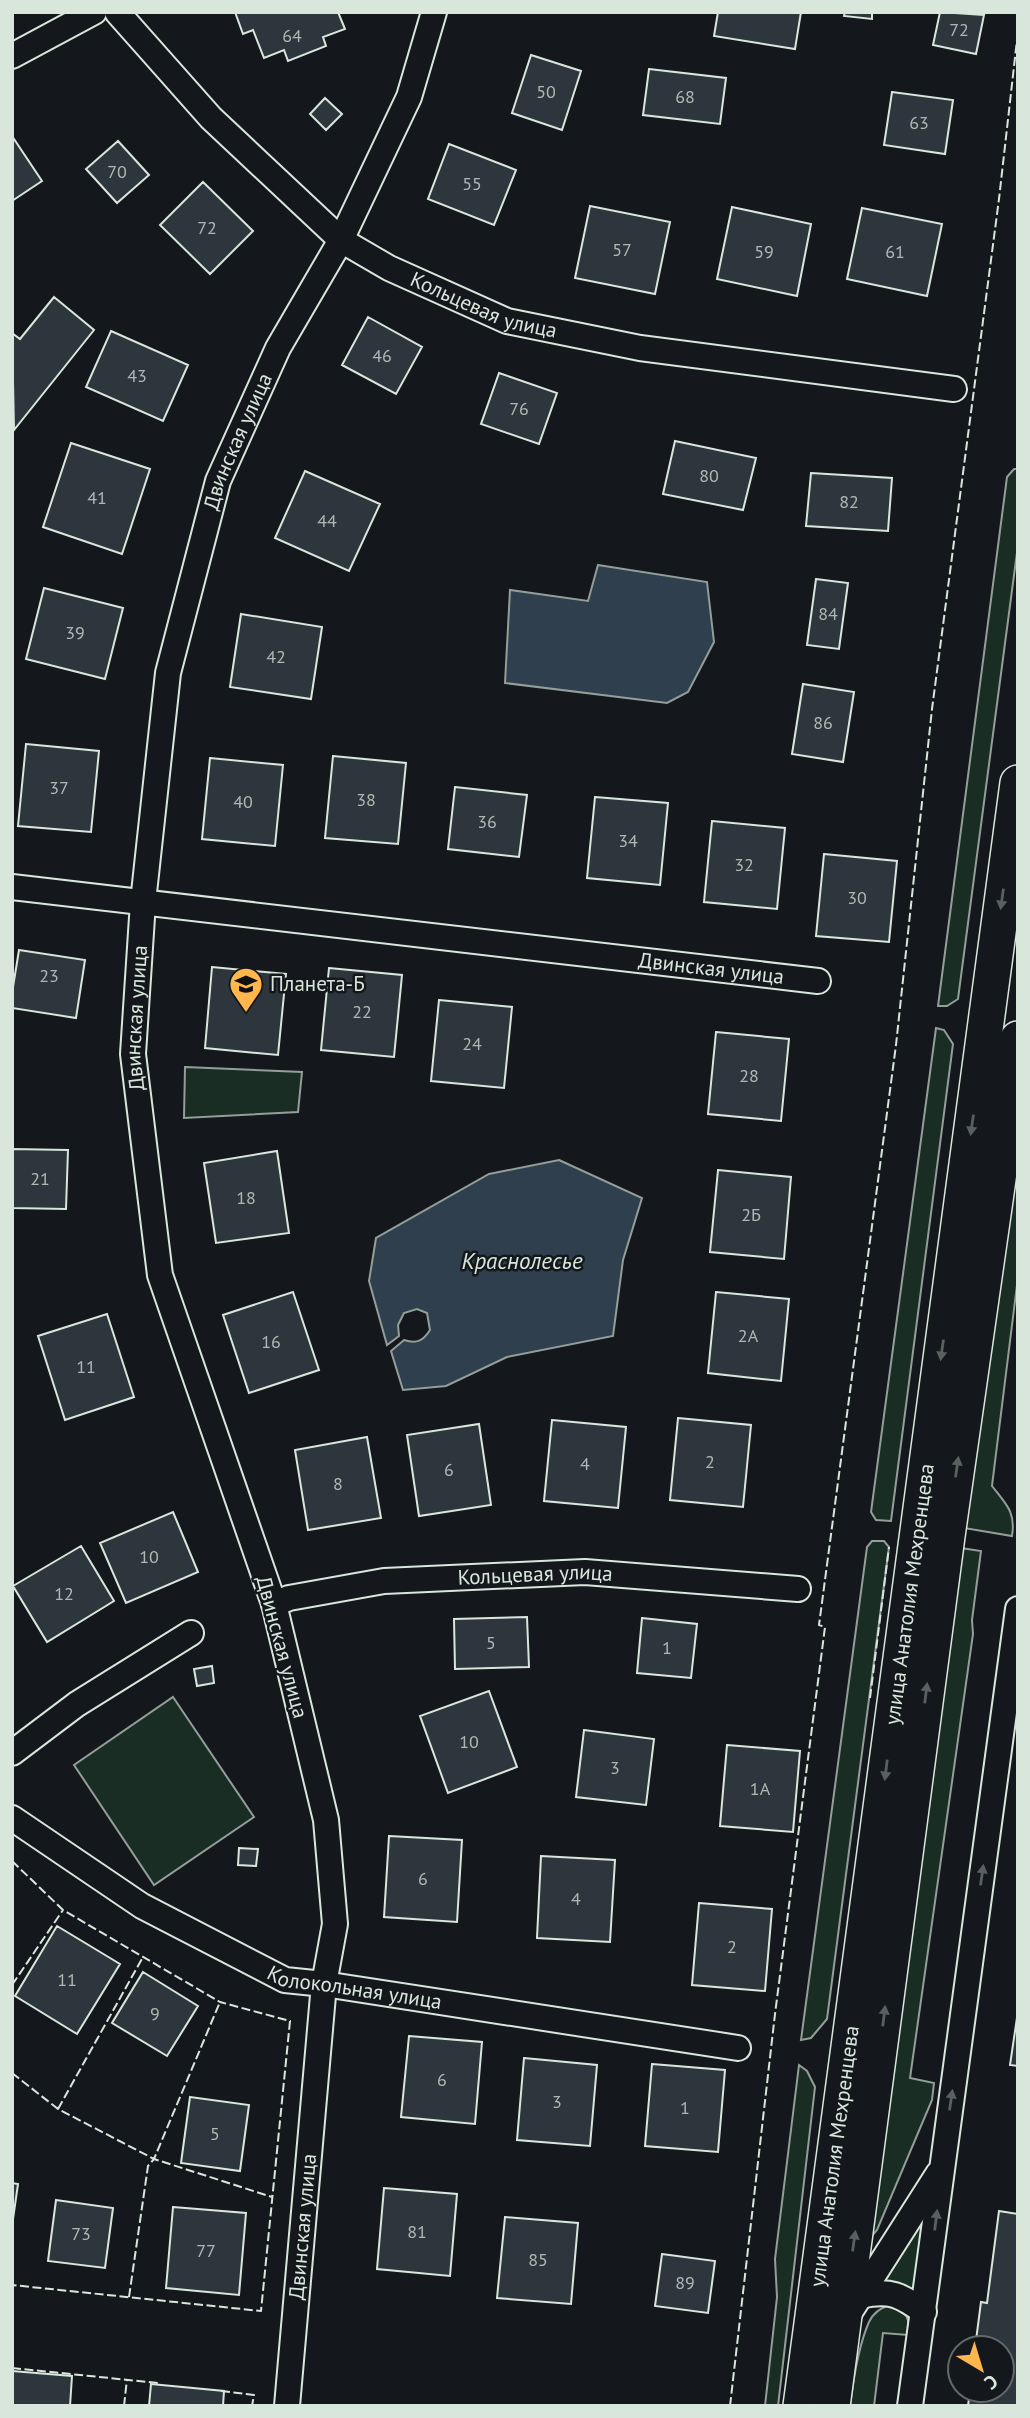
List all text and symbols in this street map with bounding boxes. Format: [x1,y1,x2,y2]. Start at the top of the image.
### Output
house number: 72 [949,18,969,41]
house number: 64 [282,24,302,47]
house number: 50 [536,80,556,103]
house number: 68 [675,85,695,108]
house number: 63 [909,111,929,134]
house number: 70 [107,160,127,183]
house number: 55 [462,172,482,195]
house number: 72 [197,216,217,239]
house number: 57 [612,238,632,261]
house number: 59 [754,240,774,263]
house number: 61 [885,240,905,263]
street label: Кольцевая улица [406,265,559,344]
house number: 46 [372,344,392,367]
house number: 43 [127,364,147,387]
street label: Двинская улица [197,369,278,513]
house number: 76 [509,397,529,420]
house number: 80 [699,464,719,487]
house number: 41 [87,486,107,509]
house number: 82 [839,490,859,513]
house number: 44 [317,509,337,532]
house number: 84 [818,602,838,625]
house number: 39 [65,621,85,644]
house number: 42 [266,645,286,668]
house number: 86 [813,711,833,734]
house number: 37 [49,776,69,799]
house number: 38 [356,788,376,811]
house number: 40 [233,790,253,813]
house number: 36 [477,810,497,833]
house number: 34 [618,829,638,852]
house number: 32 [734,853,754,876]
house number: 30 [847,886,867,909]
one-way arrow [997,888,1008,910]
street label: Двинская улица [119,944,153,1093]
street label: Двинская улица [637,946,786,990]
house number: 23 [39,964,59,987]
school or university icon: Планета-Б [227,965,265,1014]
place label: Планета-Б [270,970,365,997]
house number: 22 [352,1000,372,1023]
house number: 24 [462,1032,482,1055]
house number: 28 [739,1064,759,1087]
one-way arrow [967,1114,978,1136]
house number: 21 [30,1167,50,1190]
house number: 18 [236,1186,256,1209]
house number: 2Б [741,1203,761,1226]
water label: Краснолесье [461,1246,583,1275]
house number: 2А [738,1324,759,1347]
house number: 16 [261,1330,281,1353]
one-way arrow [936,1339,947,1361]
house number: 11 [76,1355,96,1378]
house number: 2 [705,1450,715,1473]
house number: 4 [580,1452,590,1475]
one-way arrow [951,1456,962,1478]
house number: 6 [444,1458,454,1481]
street label: улица Анатолия Мехренцева [878,1462,940,1727]
house number: 8 [333,1472,343,1495]
house number: 10 [139,1545,159,1568]
street label: Кольцевая улица [457,1558,614,1591]
street label: Двинская улица [251,1573,314,1721]
house number: 12 [54,1582,74,1605]
house number: 5 [486,1631,496,1654]
house number: 1 [662,1636,672,1659]
one-way arrow [921,1682,932,1704]
house number: 10 [459,1730,479,1753]
house number: 3 [610,1756,620,1779]
one-way arrow [881,1759,892,1781]
house number: 1А [750,1777,771,1800]
one-way arrow [977,1863,988,1885]
house number: 6 [418,1867,428,1890]
house number: 4 [571,1887,581,1910]
house number: 2 [727,1935,737,1958]
street label: Колокольная улица [263,1959,444,2015]
house number: 11 [57,1968,77,1991]
house number: 9 [150,2002,160,2025]
one-way arrow [879,2004,890,2026]
street label: улица Анатолия Мехренцева [803,2024,865,2289]
house number: 6 [437,2068,447,2091]
one-way arrow [946,2089,957,2111]
house number: 3 [552,2090,562,2113]
house number: 1 [680,2096,690,2119]
house number: 5 [210,2122,220,2145]
street label: Двинская улица [282,2153,322,2301]
one-way arrow [930,2209,941,2231]
house number: 81 [407,2220,427,2243]
house number: 73 [71,2222,91,2245]
one-way arrow [848,2230,859,2252]
house number: 77 [196,2239,216,2262]
house number: 85 [528,2248,548,2271]
house number: 89 [675,2271,695,2294]
north arrow [946,2334,1016,2404]
text: С [980,2370,1003,2395]

